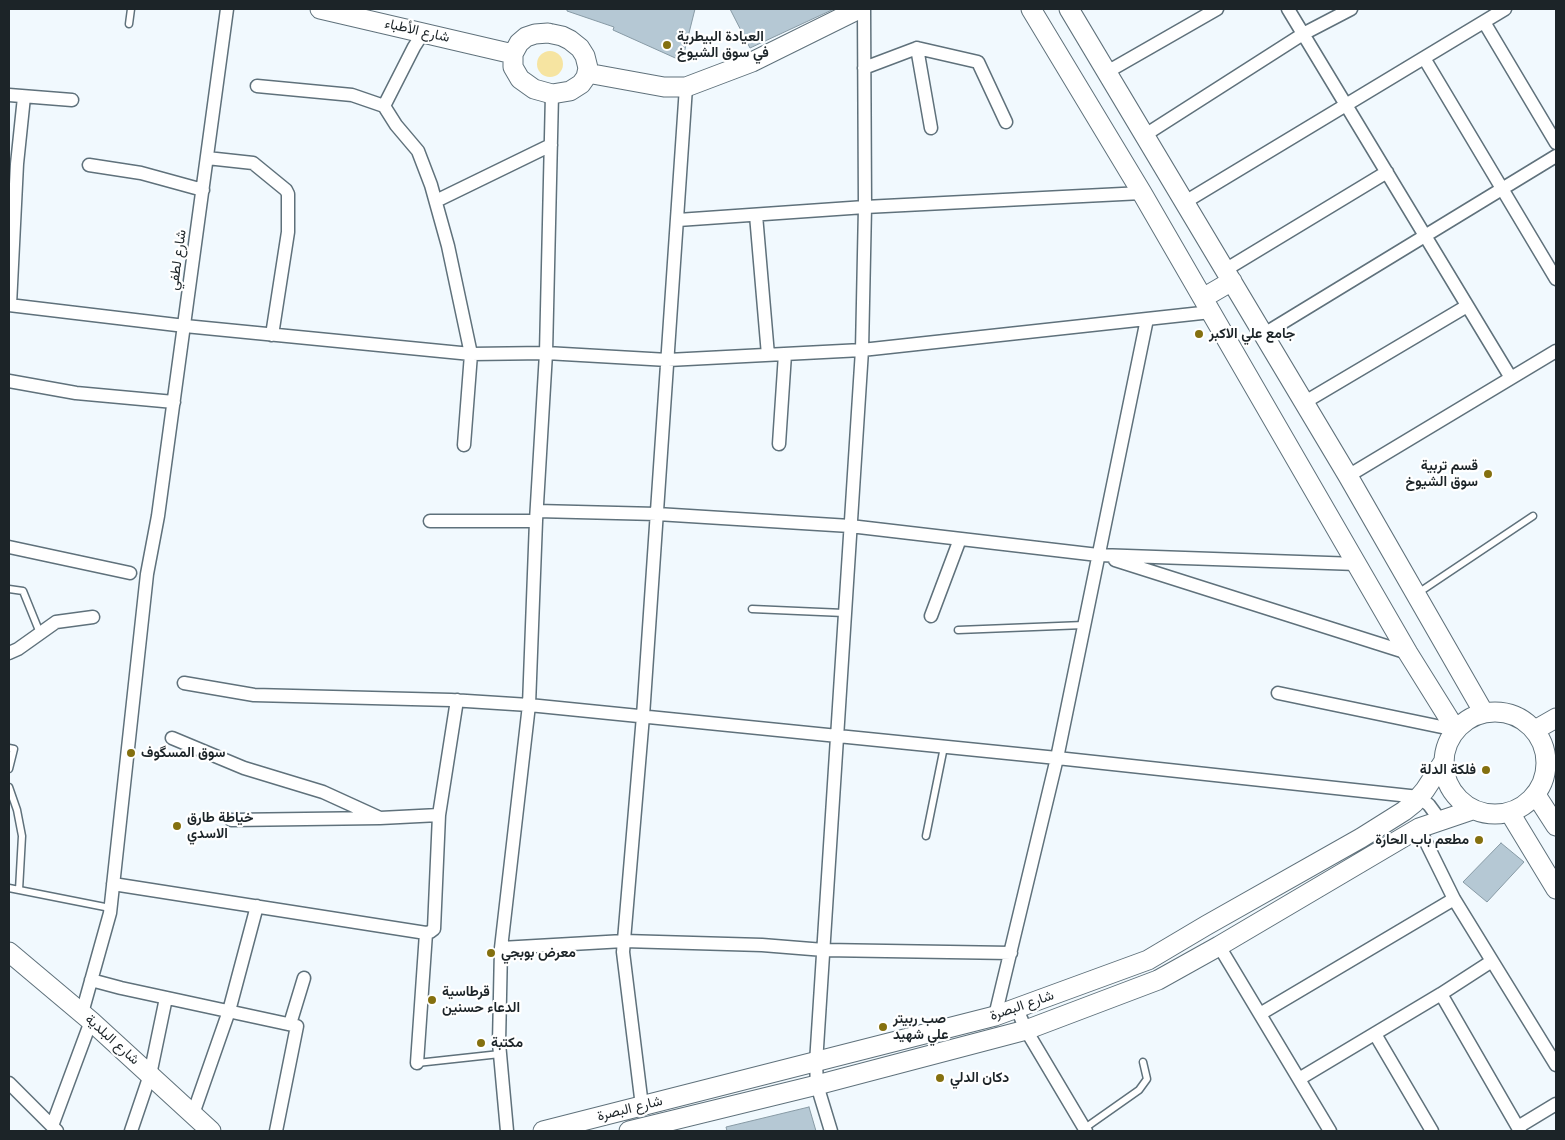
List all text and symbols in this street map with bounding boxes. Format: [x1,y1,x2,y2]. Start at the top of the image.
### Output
street label: شارع الأطباء [383,15,451,47]
place label: العيادة البيطرية في سوق الشيوخ [677,29,769,62]
marker: العيادة البيطرية في سوق الشيوخ [661,39,673,51]
street label: شارع لطفي [165,229,191,291]
place label: جامع علي الاكبر [1209,326,1295,342]
marker: جامع علي الاكبر [1193,328,1205,340]
place label: قسم تربية سوق الشيوخ [1406,458,1478,491]
marker: قسم تربية سوق الشيوخ [1482,468,1494,480]
place label: سوق المسگوف [141,745,226,761]
marker: سوق المسگوف [125,747,137,759]
place label: فلكة الدلة [1420,762,1476,778]
marker: فلكة الدلة [1480,764,1492,776]
place label: خياطة طارق الاسدي [187,810,253,842]
marker: خياطة طارق الاسدي [171,820,183,832]
place label: مطعم باب الحارة [1375,832,1469,848]
marker: مطعم باب الحارة [1473,834,1485,846]
place label: معرض بوبجي [501,945,576,961]
marker: معرض بوبجي [485,947,497,959]
place label: قرطاسية الدعاء حسنين [442,984,520,1016]
street label: شارع البصرة [988,987,1056,1025]
marker: قرطاسية الدعاء حسنين [426,994,438,1006]
street label: شارع البلدية [81,1011,143,1069]
place label: صب ربيتر علي شهيد [893,1011,948,1044]
marker: صب ربيتر علي شهيد [877,1021,889,1033]
place label: مكتبة [491,1035,523,1051]
marker: مكتبة [475,1037,487,1049]
place label: دكان الدلي [950,1070,1009,1086]
marker: دكان الدلي [934,1072,946,1084]
street label: شارع البصرة [596,1093,664,1125]

